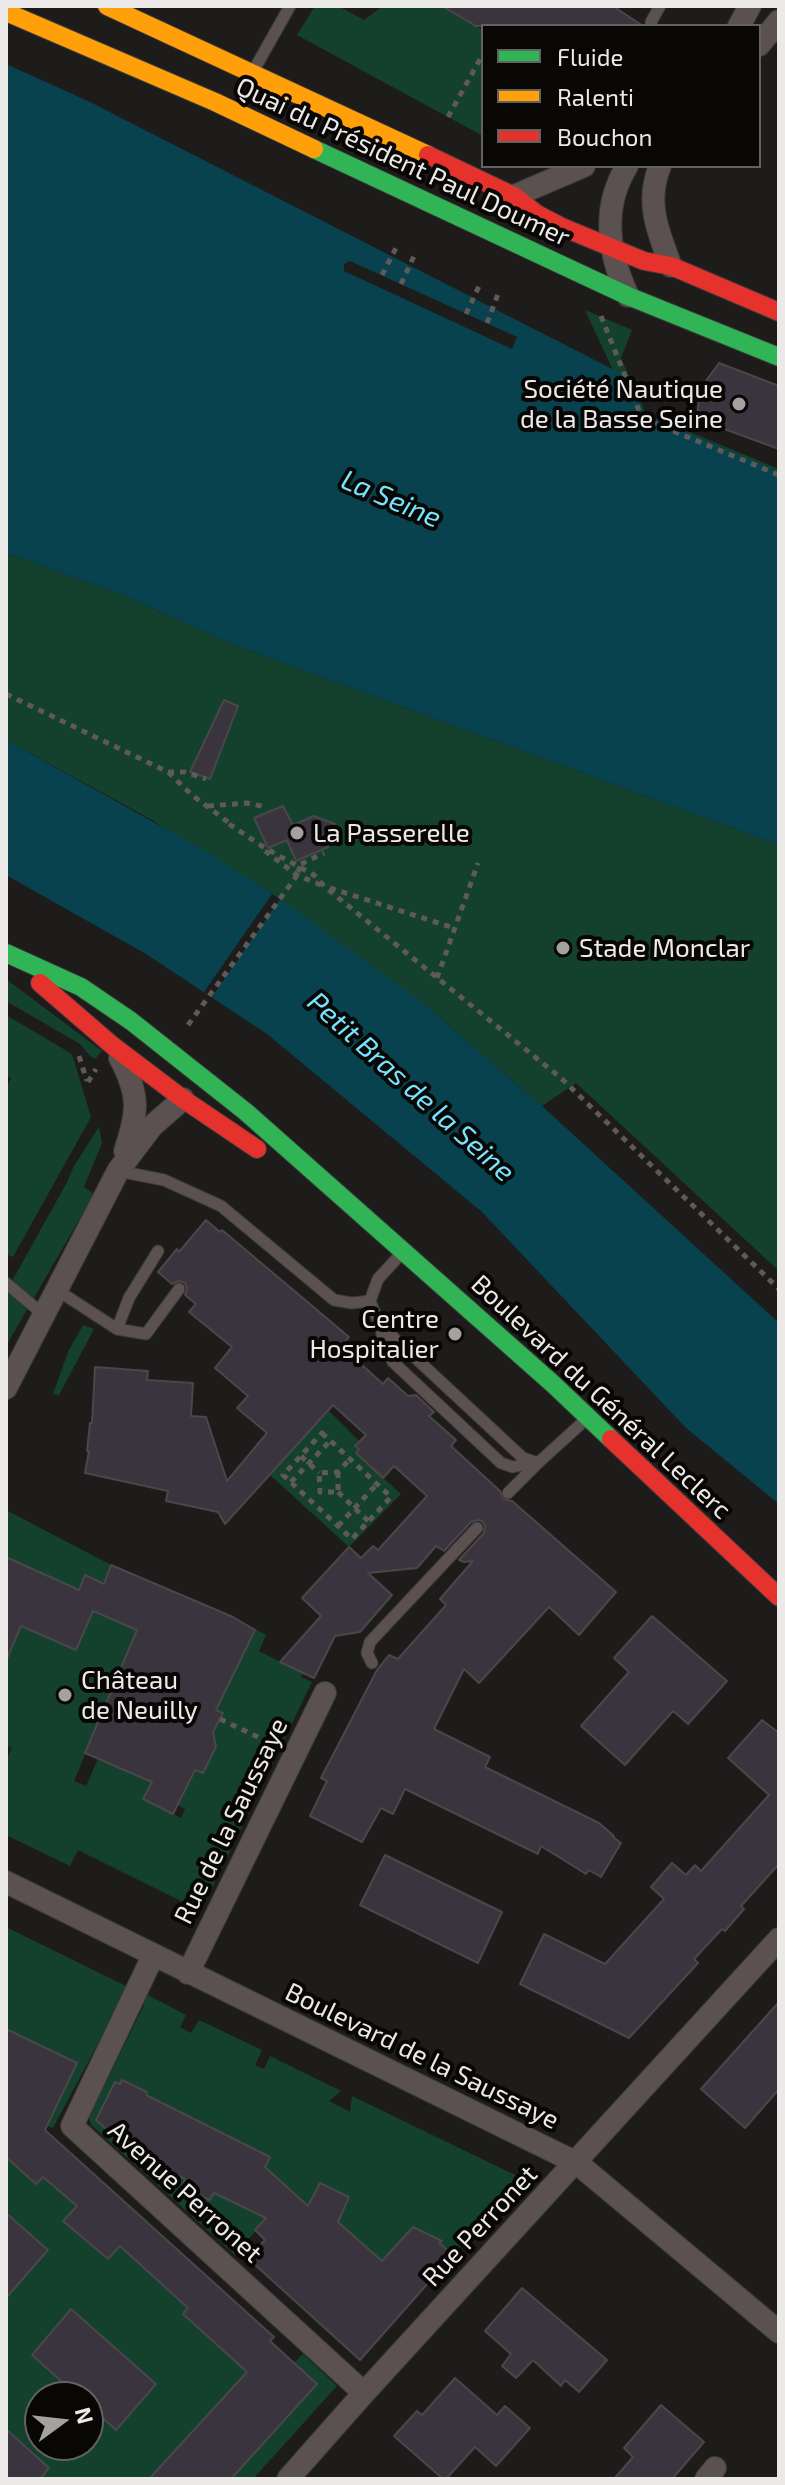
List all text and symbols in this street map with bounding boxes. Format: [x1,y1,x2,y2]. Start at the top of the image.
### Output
legend [481,24,761,168]
text: Fluide [557,42,623,71]
street label: Quai du Président Paul Doumer [231,71,575,253]
text: Ralenti [557,82,634,111]
text: Bouchon [557,122,652,151]
place label: Société Nautique de la Basse Seine [520,373,723,434]
marker: Société Nautique de la Basse Seine [730,395,748,413]
water label: La Seine [336,463,446,535]
place label: La Passerelle [313,817,470,849]
marker: La Passerelle [288,824,306,842]
place label: Stade Monclar [579,932,750,964]
marker: Stade Monclar [554,939,572,957]
water label: Petit Bras de la Seine [301,985,521,1189]
street label: Boulevard du Général Leclerc [465,1268,737,1526]
place label: Centre Hospitalier [309,1303,439,1364]
marker: Centre Hospitalier [446,1325,464,1343]
place label: Château de Neuilly [81,1664,198,1726]
marker: Château de Neuilly [56,1686,74,1704]
street label: Rue de la Saussaye [168,1713,294,1929]
street label: Boulevard de la Saussaye [280,1976,564,2136]
street label: Avenue Perronet [102,2115,268,2269]
street label: Rue Perronet [416,2159,544,2293]
north arrow [24,2381,104,2461]
text: N [71,2404,100,2426]

